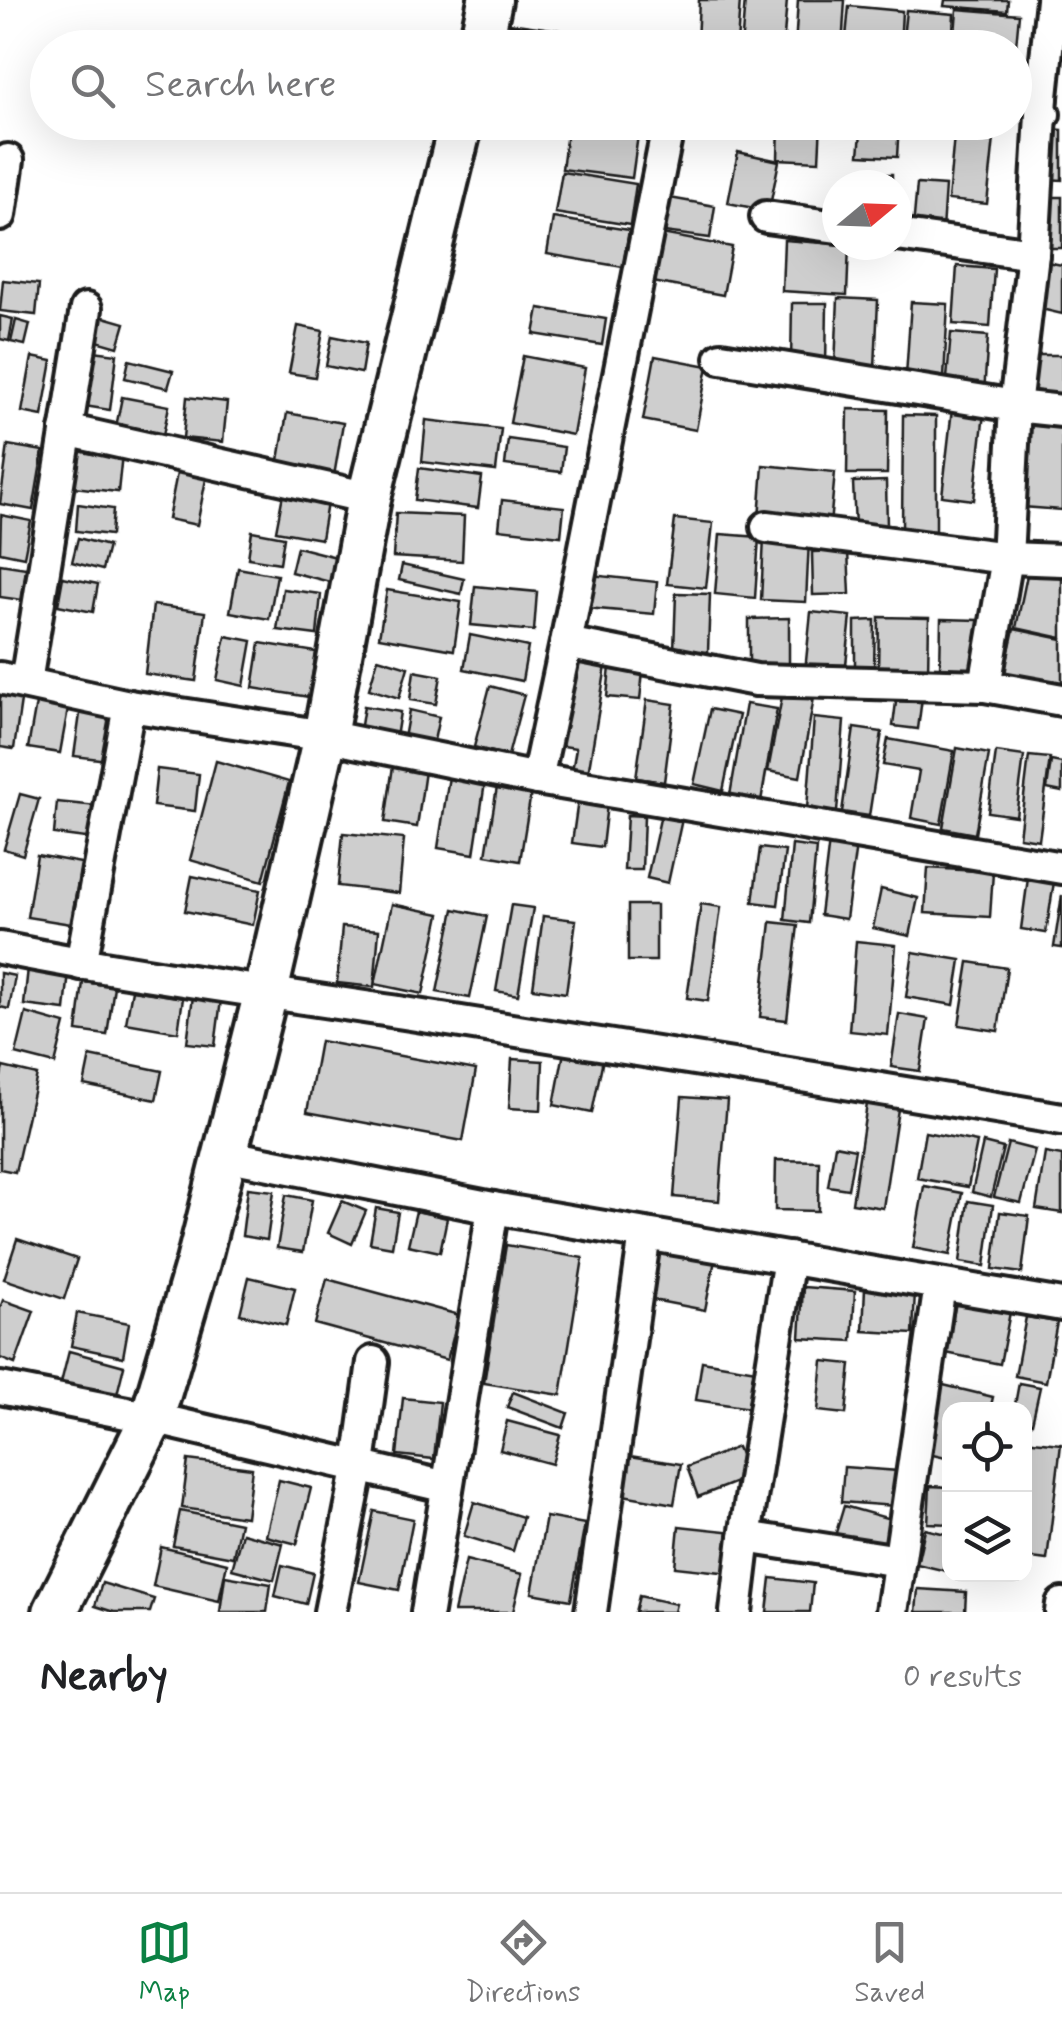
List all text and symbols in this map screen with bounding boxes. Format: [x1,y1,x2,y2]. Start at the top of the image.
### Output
search box [30,30,1032,140]
icon: search [65,58,120,113]
text: Search here [145,61,336,110]
north arrow [822,170,912,260]
map controls [942,1402,1032,1582]
button: locate [942,1402,1032,1492]
button: layers [942,1492,1032,1582]
text: Nearby [40,1650,168,1705]
text: 0 results [903,1656,1022,1698]
tab: Map [137,1915,192,2012]
tab: Directions [466,1915,581,2012]
tab: Saved [854,1915,925,2012]

